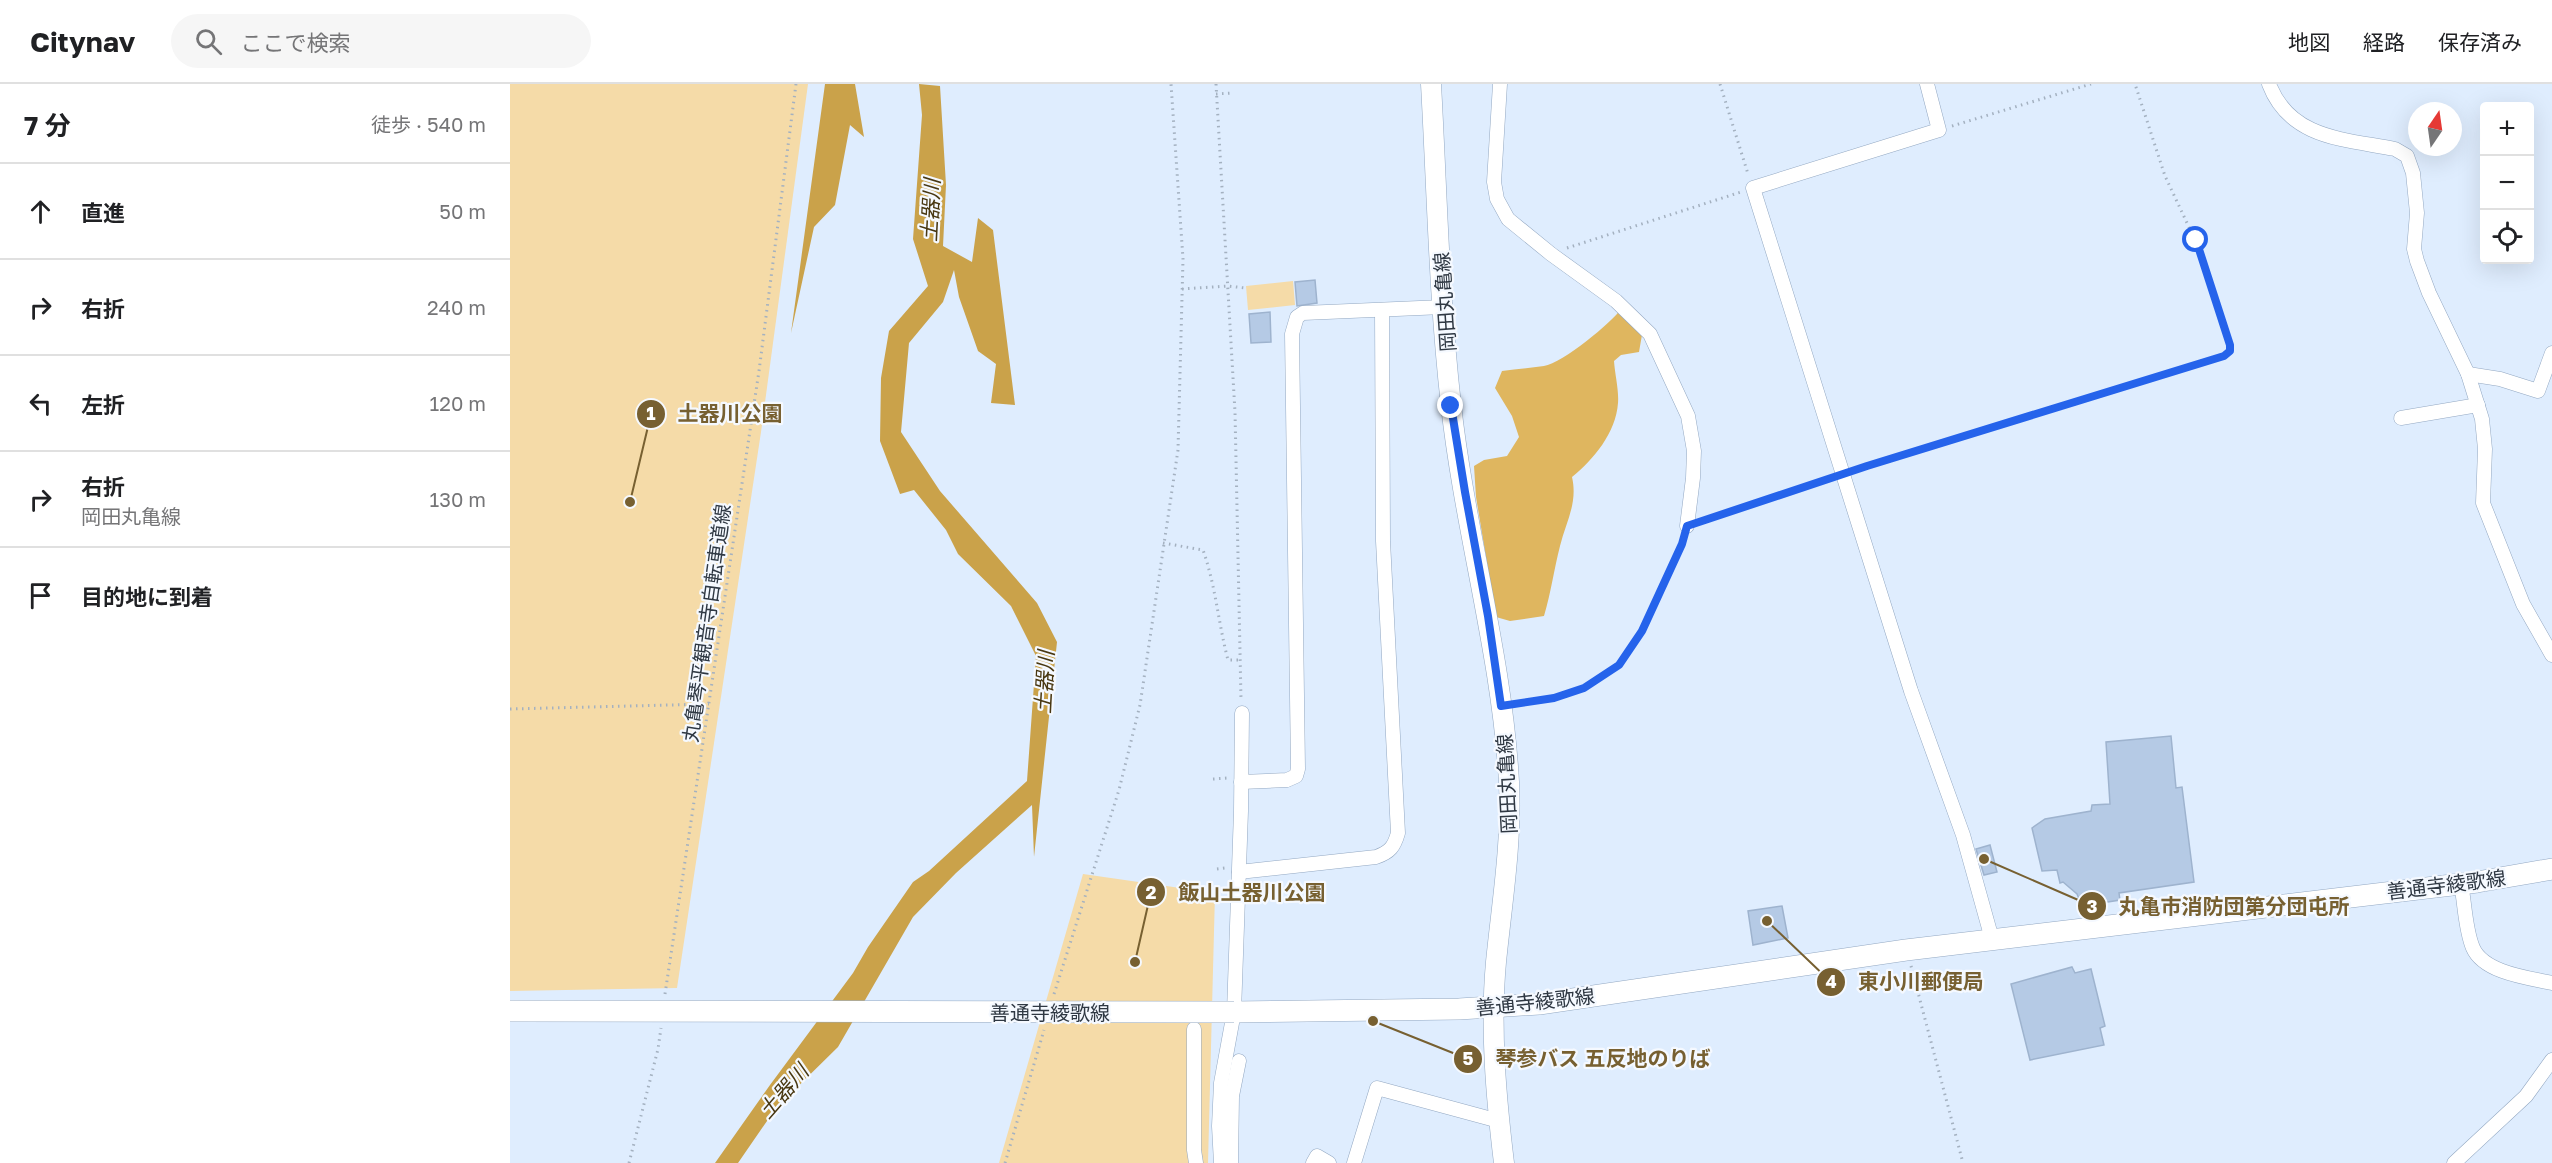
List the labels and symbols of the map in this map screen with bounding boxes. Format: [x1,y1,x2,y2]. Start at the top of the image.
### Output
north arrow [2408,102,2462,156]
water label: 土器川 [915,176,945,242]
route start [2182,226,2208,252]
street label: 岡田丸亀線 [1429,251,1459,353]
route end [1437,392,1463,418]
callout: 土器川公園 [636,395,795,434]
text: 土器川公園 [678,400,783,426]
text: 1 [646,402,656,424]
street label: 丸亀琴平観音寺自転車道線 [677,502,735,744]
water label: 土器川 [1029,648,1059,714]
street label: 岡田丸亀線 [1491,733,1521,835]
street label: 善通寺綾歌線 [2385,865,2507,903]
callout: 飯山土器川公園 [1136,873,1337,912]
text: 飯山土器川公園 [1178,879,1326,905]
text: 2 [1146,881,1157,903]
callout: 丸亀市消防団第分団屯所 [2077,887,2362,926]
text: 丸亀市消防団第分団屯所 [2119,893,2350,919]
text: 3 [2087,895,2098,917]
callout: 東小川郵便局 [1816,962,1996,1001]
text: 東小川郵便局 [1858,968,1984,994]
text: 4 [1825,970,1837,992]
street label: 善通寺綾歌線 [1474,983,1596,1019]
street label: 善通寺綾歌線 [990,1000,1110,1024]
callout: 琴参バス 五反地のりば [1453,1040,1723,1079]
text: 琴参バス 五反地のりば [1495,1045,1711,1071]
text: 5 [1463,1047,1474,1069]
water label: 土器川 [753,1057,815,1123]

